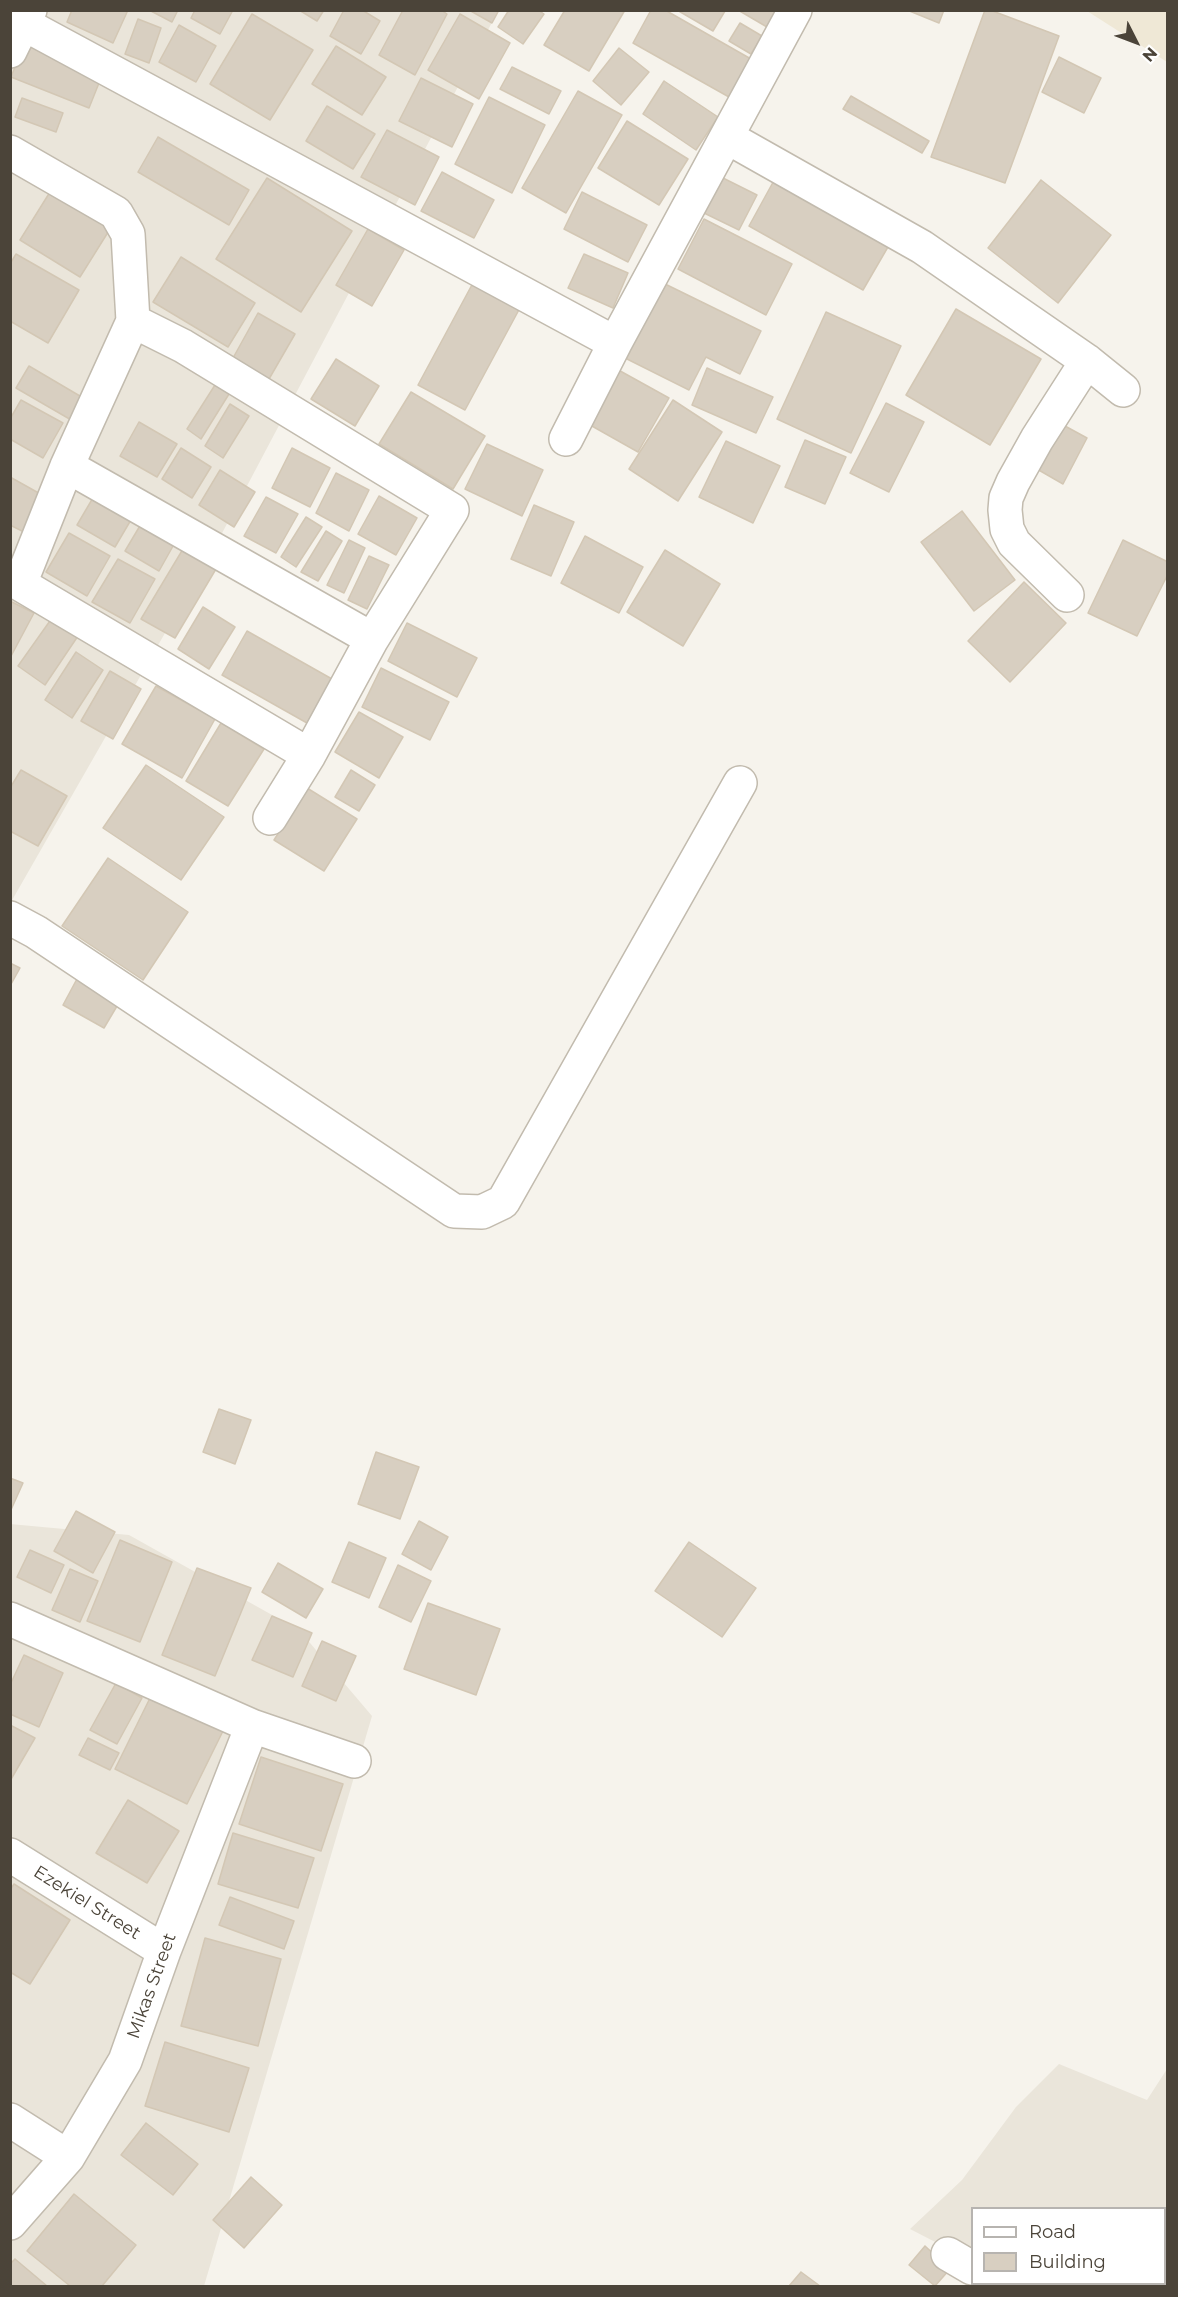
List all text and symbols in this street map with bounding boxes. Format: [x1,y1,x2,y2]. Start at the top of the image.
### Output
north arrow [1106,12,1166,72]
text: N [1138,43,1161,66]
street label: Ezekiel Street [29,1861,145,1945]
street label: Mikas Street [123,1930,181,2042]
legend [971,2207,1166,2285]
text: Road [1029,2221,1076,2243]
text: Building [1029,2251,1106,2273]

